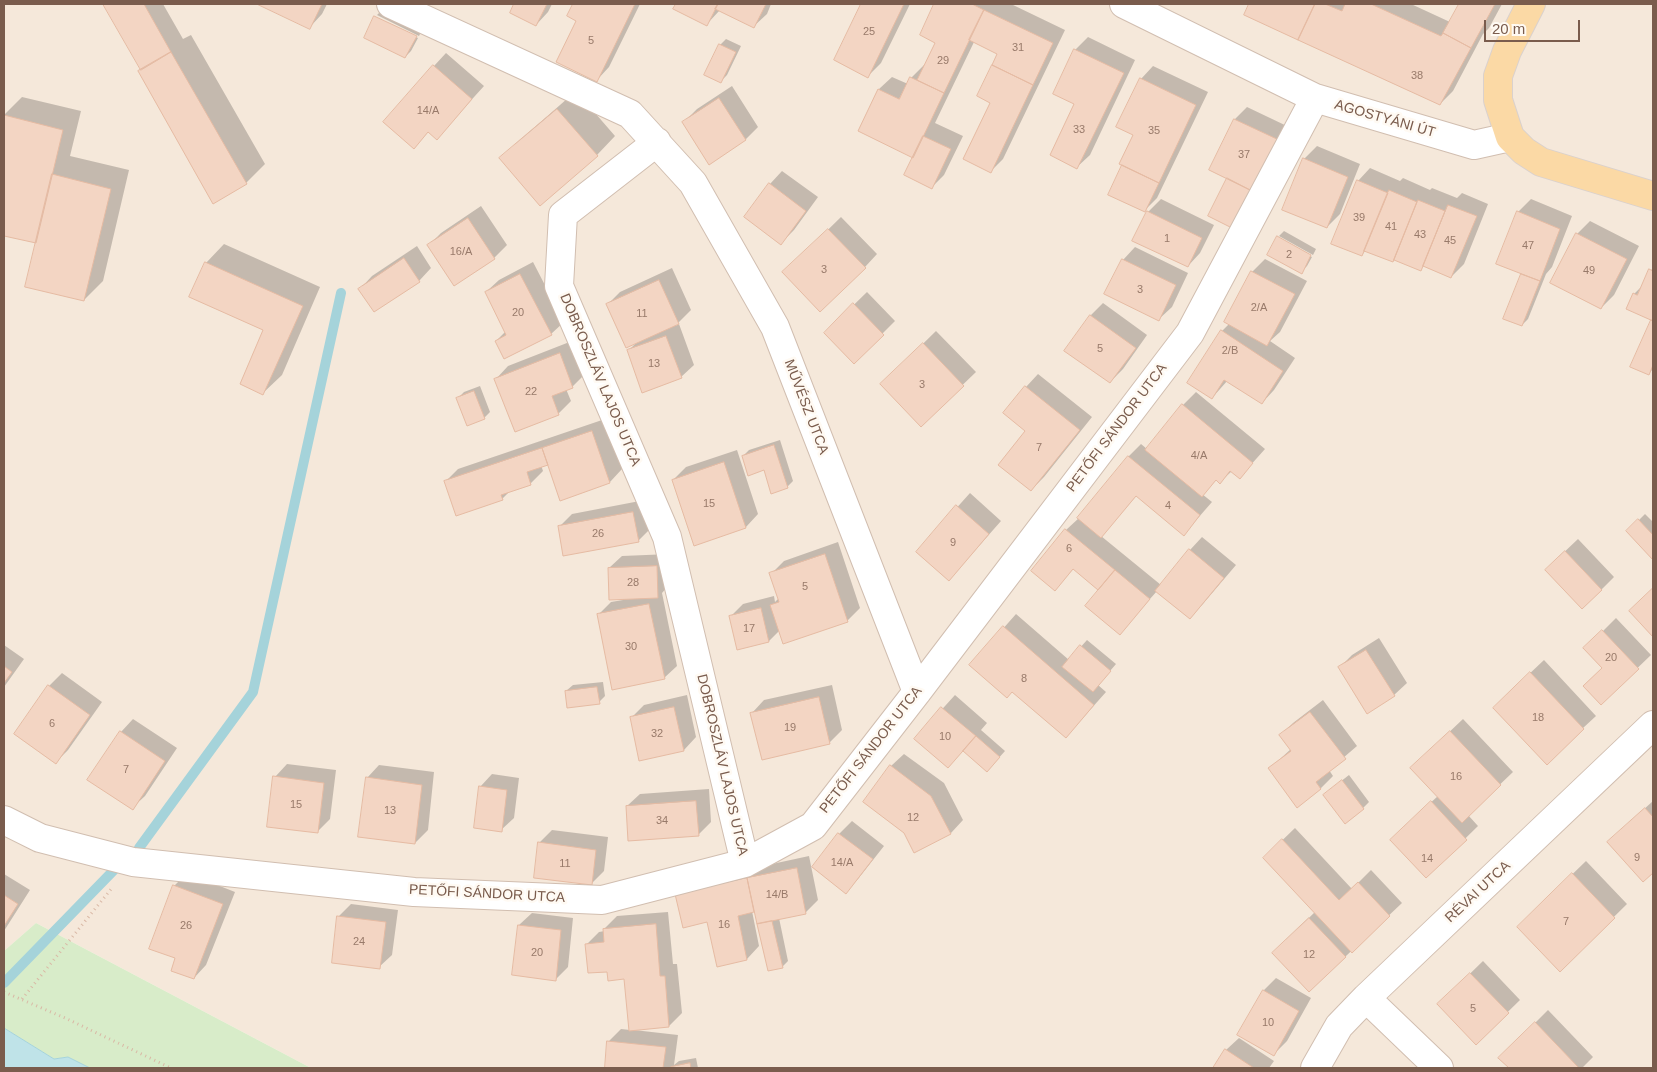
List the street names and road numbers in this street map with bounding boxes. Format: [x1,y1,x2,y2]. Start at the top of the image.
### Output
street label: AGOSTYÁNI ÚT [1333,97,1437,141]
street label: DOBROSZLÁV LAJOS UTCA [556,291,644,469]
street label: MŰVÉSZ UTCA [780,357,832,457]
street label: PETŐFI SÁNDOR UTCA [1063,361,1171,495]
street label: DOBROSZLÁV LAJOS UTCA [693,673,751,857]
street label: PETŐFI SÁNDOR UTCA [816,683,926,817]
street label: RÉVAI UTCA [1442,858,1514,926]
street label: PETŐFI SÁNDOR UTCA [408,882,566,906]

